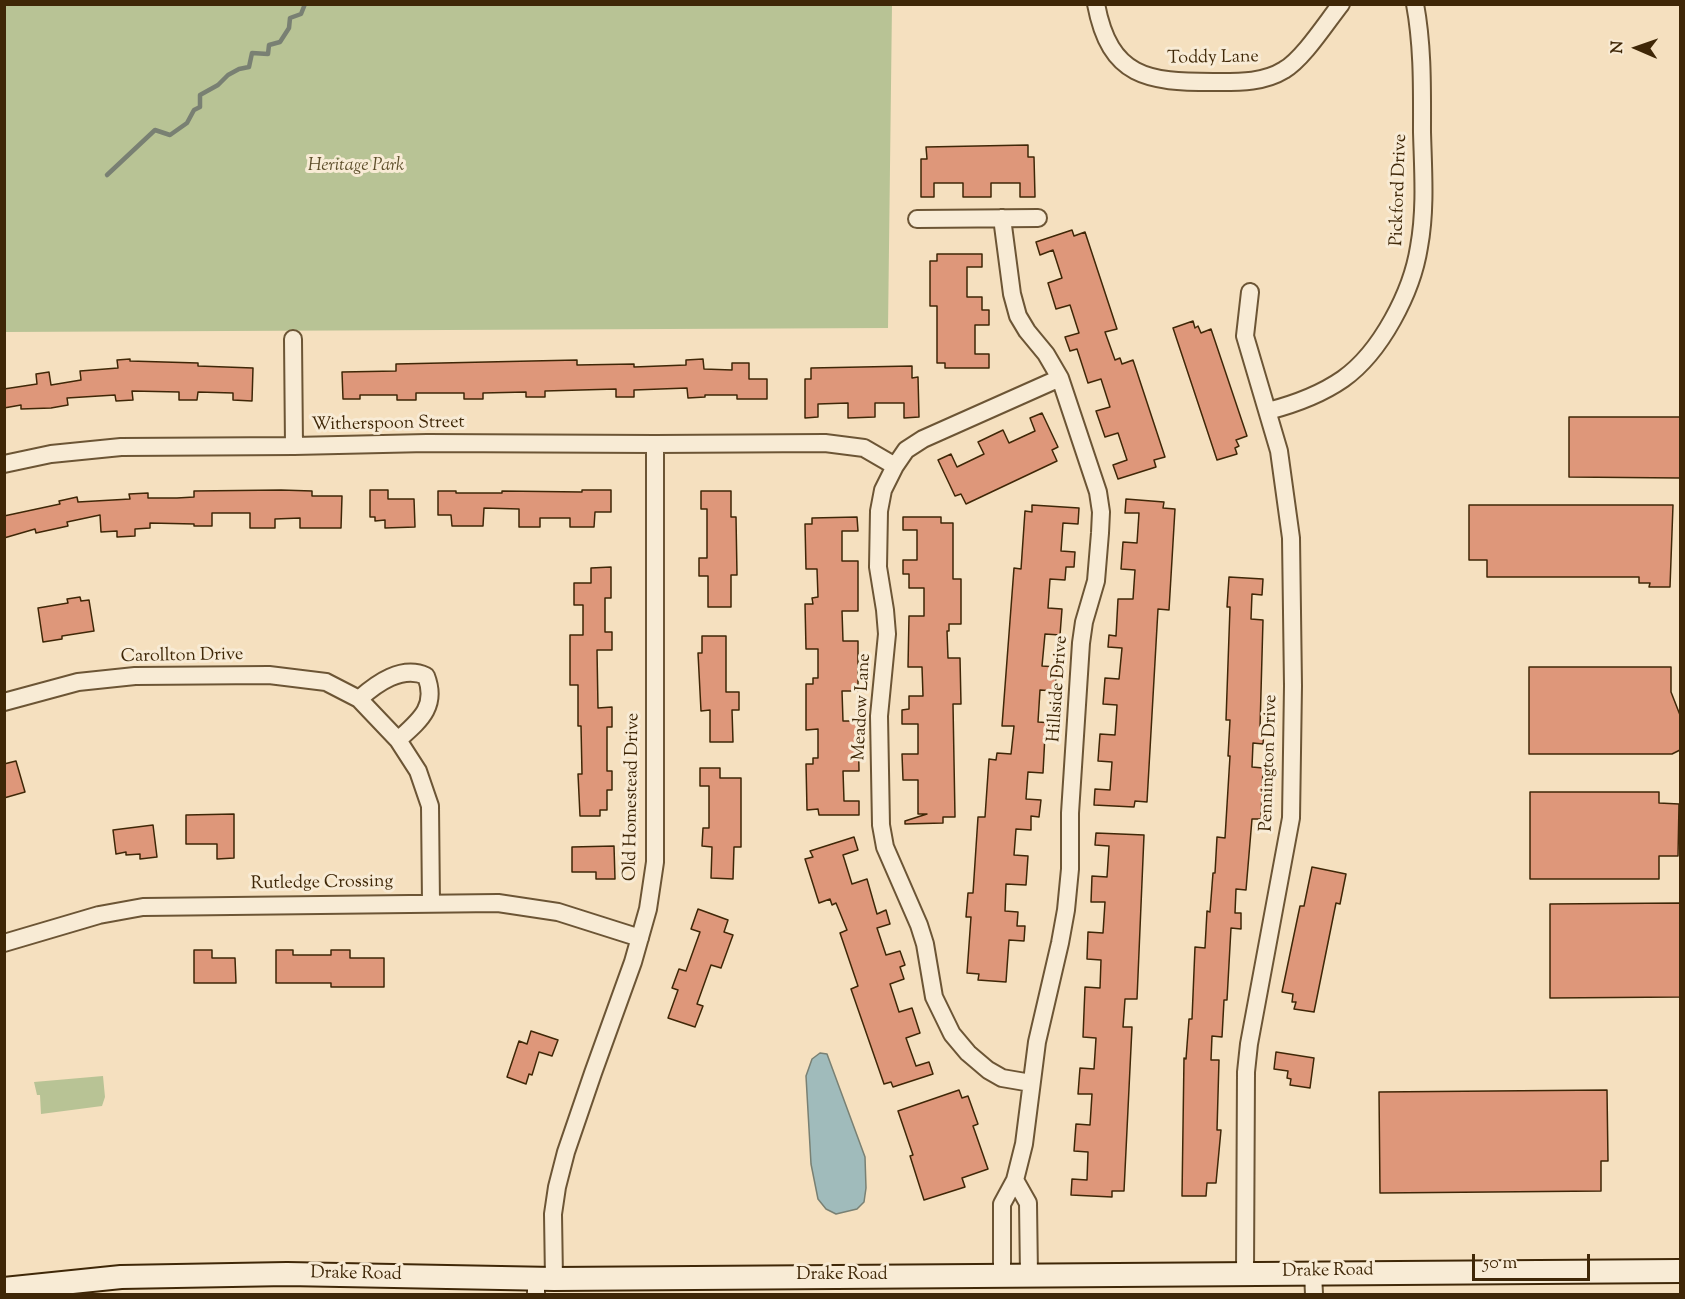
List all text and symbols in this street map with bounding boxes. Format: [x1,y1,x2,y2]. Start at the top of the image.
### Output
north arrow [1607,18,1667,78]
text: N [1607,41,1630,54]
street label: Toddy Lane [1167,47,1259,71]
street label: Pickford Drive [1387,133,1413,247]
park label: Heritage Park [308,156,404,178]
street label: Witherspoon Street [311,413,465,437]
street label: Hillside Drive [1044,635,1074,743]
street label: Carollton Drive [121,645,243,669]
street label: Meadow Lane [849,653,877,761]
street label: Pennington Drive [1257,694,1283,832]
street label: Old Homestead Drive [621,713,645,881]
street label: Rutledge Crossing [251,872,393,896]
scale bar [1475,1242,1594,1280]
text: 50 m [1483,1251,1517,1277]
street label: Drake Road [1282,1260,1374,1284]
street label: Drake Road [310,1263,402,1287]
street label: Drake Road [796,1265,888,1287]

